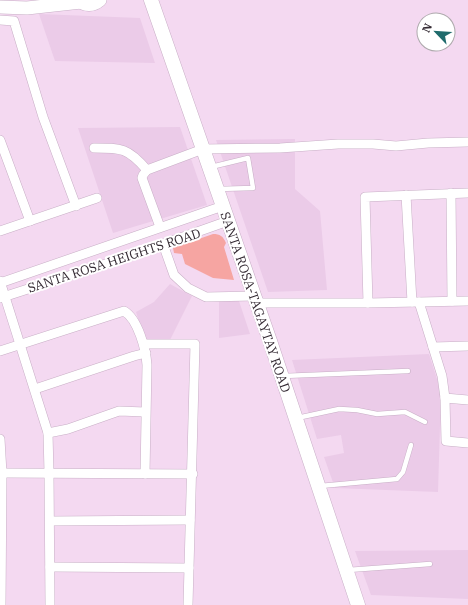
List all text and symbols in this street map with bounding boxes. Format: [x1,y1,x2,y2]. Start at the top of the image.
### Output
north arrow [416,12,456,52]
text: N [419,21,435,35]
street label: SANTA ROSA-TAGAYTAY ROAD [217,210,294,395]
street label: SANTA ROSA HEIGHTS ROAD [25,224,203,297]

